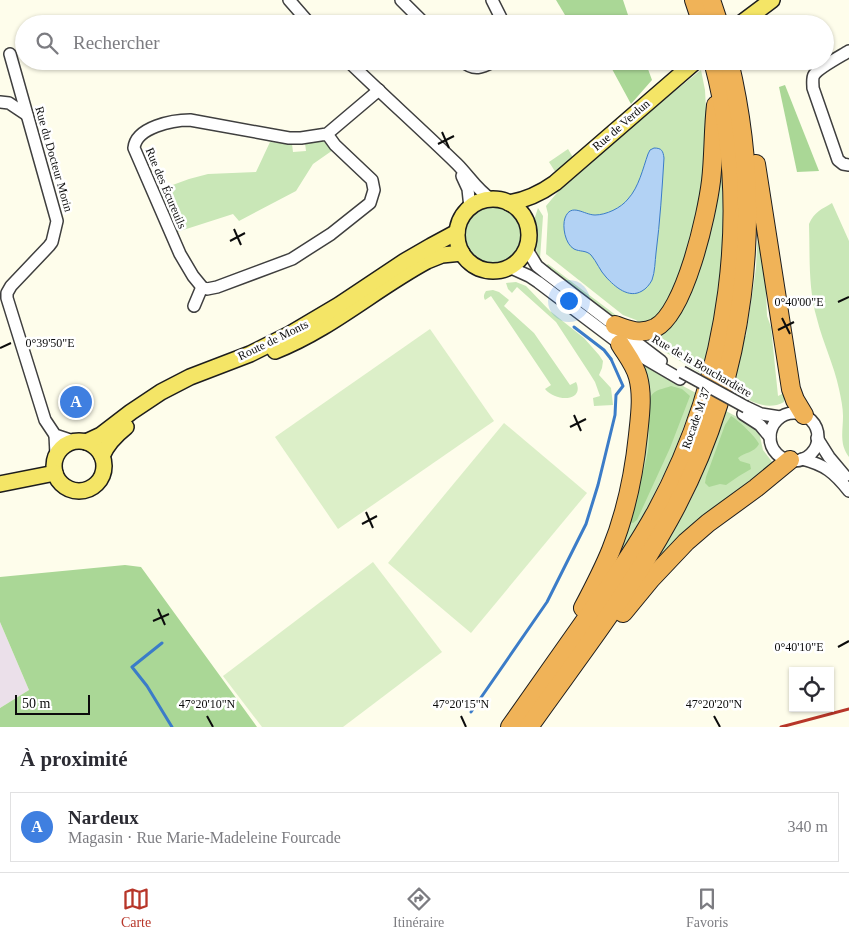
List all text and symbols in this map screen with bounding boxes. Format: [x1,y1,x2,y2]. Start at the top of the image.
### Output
search box [15,15,834,70]
icon: search [33,29,61,57]
text: Rechercher [73,32,160,53]
street label: Rue de Verdun [590,96,652,154]
street label: Rue du Docteur Morin [32,105,76,213]
street label: Rue des Écureuils [143,145,189,231]
your location [556,288,582,314]
text: 0°40'00"E [774,295,824,309]
street label: Route de Monts [235,317,311,363]
street label: Rue de la Bouchardière [650,332,754,400]
text: 0°39'50"E [25,336,75,350]
pin: A [60,383,92,421]
street label: Rocade M 37 [679,385,713,451]
text: 0°40'10"E [774,640,824,654]
map controls [789,667,834,712]
button: locate [789,667,834,712]
scale bar [15,692,90,715]
text: 50 m [22,696,50,711]
text: 47°20'10"N [179,697,236,711]
text: 47°20'15"N [433,697,490,711]
text: 47°20'20"N [686,697,743,711]
text: À proximité [20,747,128,771]
text: Nardeux [68,807,139,828]
text: A [31,818,43,835]
text: 340 m [788,818,828,835]
text: Magasin · Rue Marie-Madeleine Fourcade [68,829,341,846]
tab: Carte [121,885,151,931]
tab: Itinéraire [393,885,444,931]
tab: Favoris [686,885,728,931]

